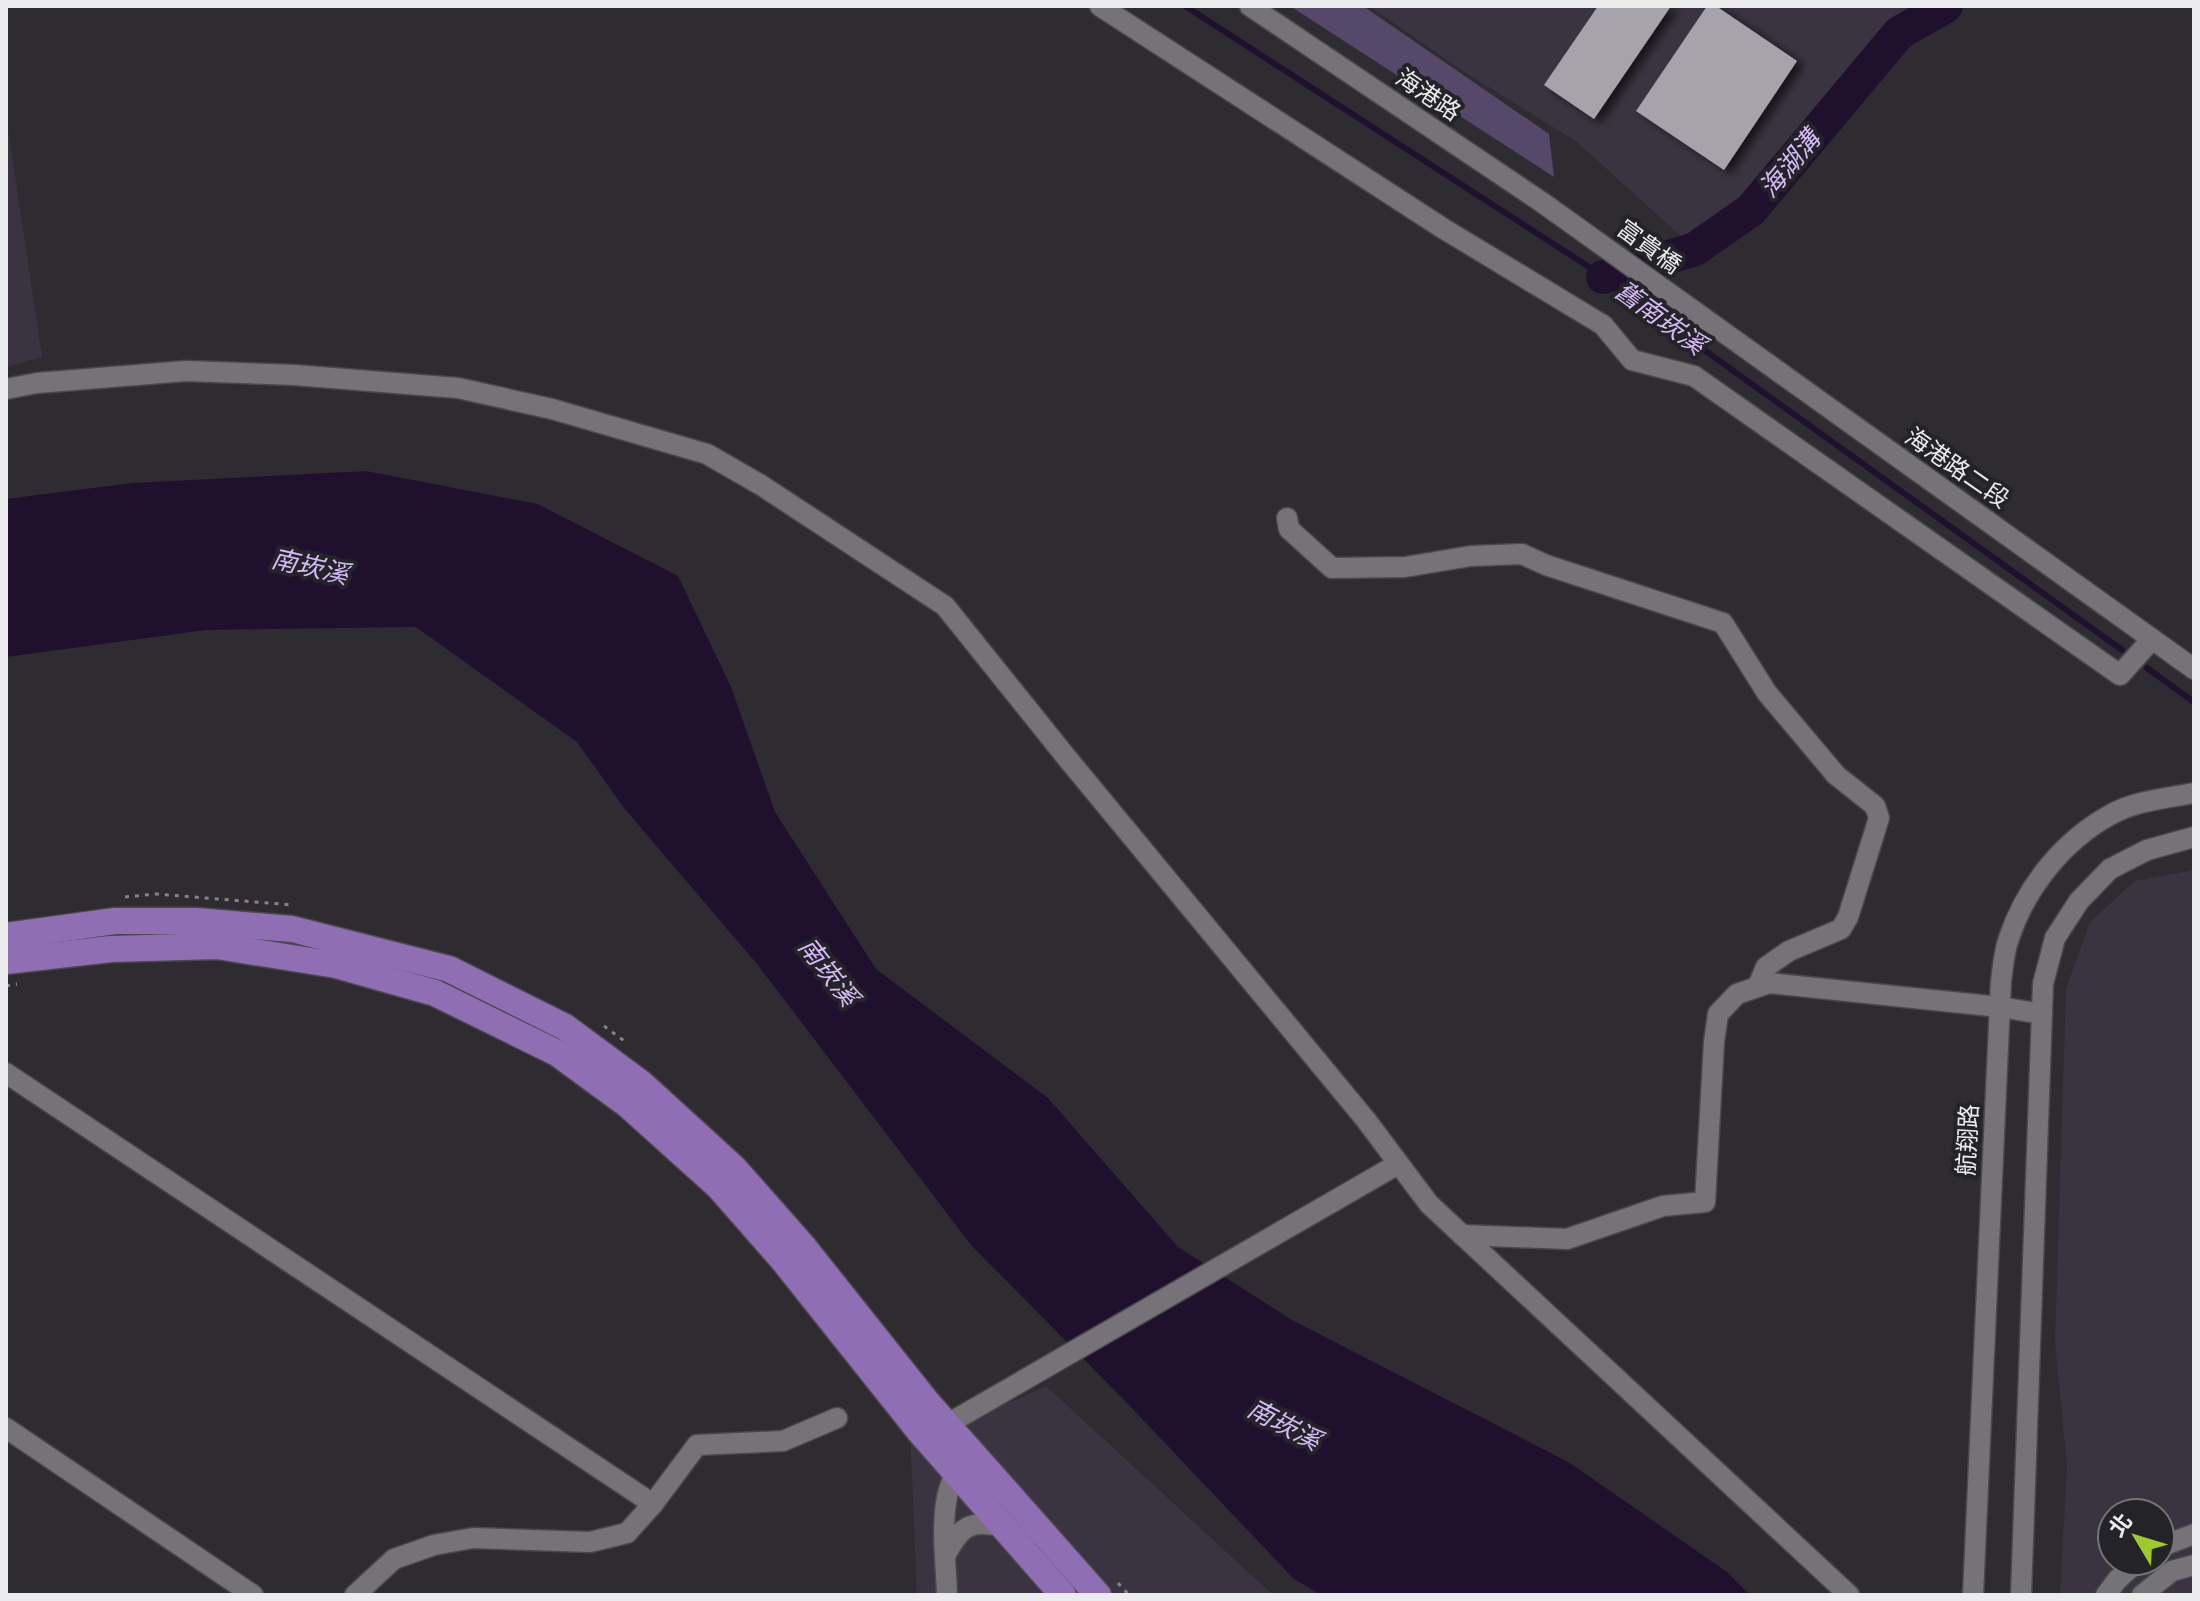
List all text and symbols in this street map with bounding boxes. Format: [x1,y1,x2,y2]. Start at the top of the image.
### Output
street label: 海港路 [1390,63,1466,127]
water label: 海湖溝 [1753,121,1830,204]
street label: 富貴橋 [1612,215,1686,279]
water label: 舊南崁溪 [1609,275,1714,363]
street label: 海港路二段 [1900,422,2014,514]
water label: 南崁溪 [269,543,355,592]
water label: 南崁溪 [792,932,867,1015]
street label: 航翔路 [1952,1103,1984,1177]
water label: 南崁溪 [1242,1393,1329,1459]
north arrow [2096,1497,2176,1577]
text: 北 [2103,1508,2138,1542]

